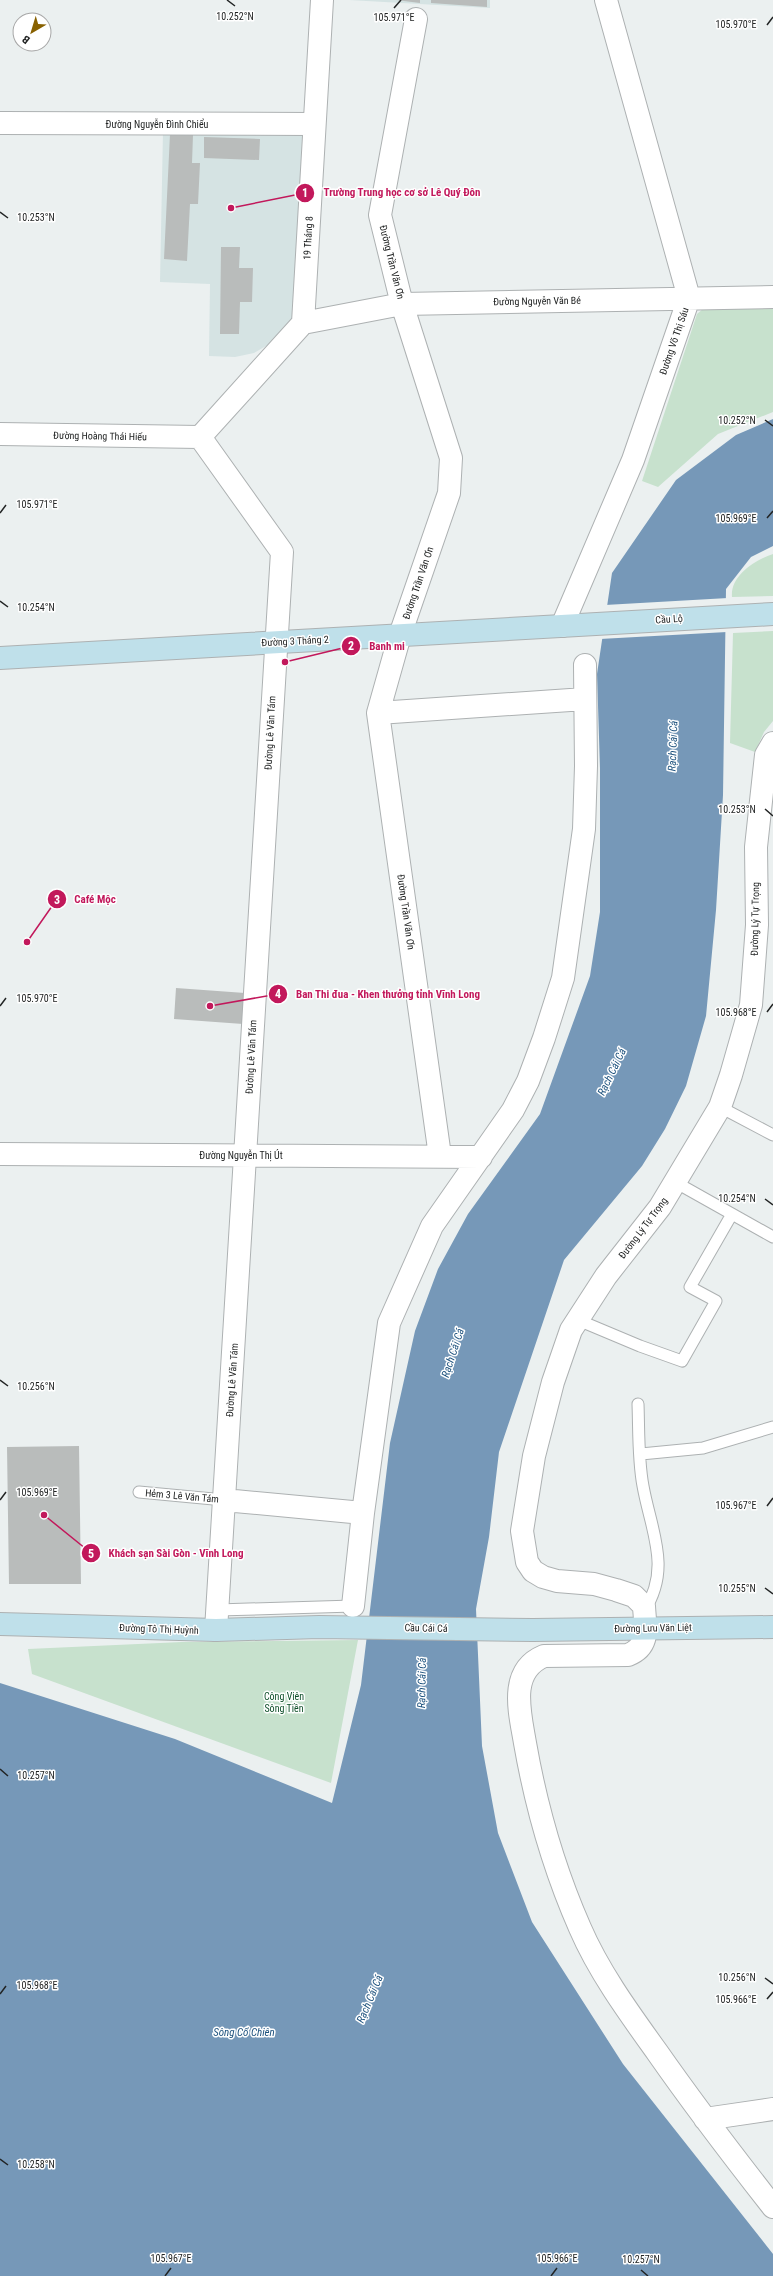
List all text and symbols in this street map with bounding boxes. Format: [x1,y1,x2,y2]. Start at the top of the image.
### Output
text: 10.252°N [216,11,254,22]
north arrow [12,12,52,52]
text: 105.971°E [374,12,415,23]
text: 105.970°E [716,19,757,30]
text: B [20,32,33,47]
street label: Đường Nguyễn Đình Chiểu [106,118,209,130]
callout: Trường Trung học cơ sở Lê Quý Đôn [295,181,488,204]
text: 1 [302,186,308,200]
text: Trường Trung học cơ sở Lê Quý Đôn [324,186,480,199]
text: 10.253°N [17,212,55,223]
street label: 19 Tháng 8 [301,216,315,260]
street label: Đường Trần Văn Ơn [377,224,408,300]
street label: Đường Nguyễn Văn Bé [493,294,581,307]
street label: Đường Võ Thị Sáu [657,306,692,376]
text: 10.252°N [718,415,756,426]
street label: Đường Hoàng Thái Hiếu [53,429,147,442]
text: 105.971°E [17,499,58,510]
text: 105.969°E [716,513,757,524]
street label: Đường Trần Văn Ơn [399,545,436,621]
text: 10.254°N [17,602,55,613]
street label: Cầu Lộ [655,612,683,626]
street label: Đường 3 Tháng 2 [261,634,329,648]
callout: Banh mi [341,634,413,657]
text: 2 [348,639,354,653]
text: Banh mi [369,640,405,653]
street label: Đường Lê Văn Tám [263,696,277,770]
water label: Rạch Cái Cá [666,720,680,772]
text: 10.253°N [718,804,756,815]
street label: Đường Trần Văn Ơn [395,873,418,951]
street label: Đường Lý Tự Trọng [749,882,762,956]
callout: Café Mộc [47,888,124,911]
text: 3 [54,893,60,907]
text: Café Mộc [74,893,116,906]
callout: Ban Thi đua - Khen thưởng tỉnh Vĩnh Long [268,983,489,1006]
text: 4 [275,987,281,1001]
text: Ban Thi đua - Khen thưởng tỉnh Vĩnh Long [296,988,480,1001]
text: 105.970°E [17,993,58,1004]
text: 105.968°E [716,1007,757,1018]
street label: Đường Lê Văn Tám [244,1020,258,1094]
water label: Rạch Cái Cá [595,1046,629,1098]
street label: Đường Nguyễn Thị Út [199,1149,283,1162]
text: 10.254°N [718,1193,756,1204]
street label: Đường Lý Tự Trọng [616,1195,670,1261]
water label: Rạch Cái Cá [439,1326,467,1379]
street label: Đường Lê Văn Tám [224,1343,240,1417]
text: 10.256°N [17,1381,55,1392]
text: 105.969°E [17,1487,58,1498]
street label: Hẻm 3 Lê Văn Tám [145,1487,219,1505]
text: 105.967°E [716,1500,757,1511]
callout: Khách sạn Sài Gòn - Vĩnh Long [81,1542,251,1565]
text: 5 [88,1547,94,1561]
text: Khách sạn Sài Gòn - Vĩnh Long [109,1547,243,1560]
text: 10.255°N [718,1583,756,1594]
street label: Cầu Cái Cá [404,1621,448,1634]
street label: Đường Tô Thị Huỳnh [119,1622,199,1637]
street label: Đường Lưu Văn Liệt [614,1622,692,1635]
water label: Rạch Cái Cá [415,1657,429,1708]
park label: Công Viên Sông Tiền [264,1691,304,1714]
text: 10.257°N [17,1770,55,1781]
water label: Rạch Cái Cá [354,1972,386,2025]
text: 10.256°N [718,1972,756,1983]
text: 105.968°E [17,1980,58,1991]
text: 105.966°E [716,1994,757,2005]
water label: Sông Cổ Chiên [213,2026,275,2039]
text: 10.258°N [17,2159,55,2170]
text: 105.967°E [151,2253,192,2264]
text: 105.966°E [537,2253,578,2264]
text: 10.257°N [622,2254,660,2265]

